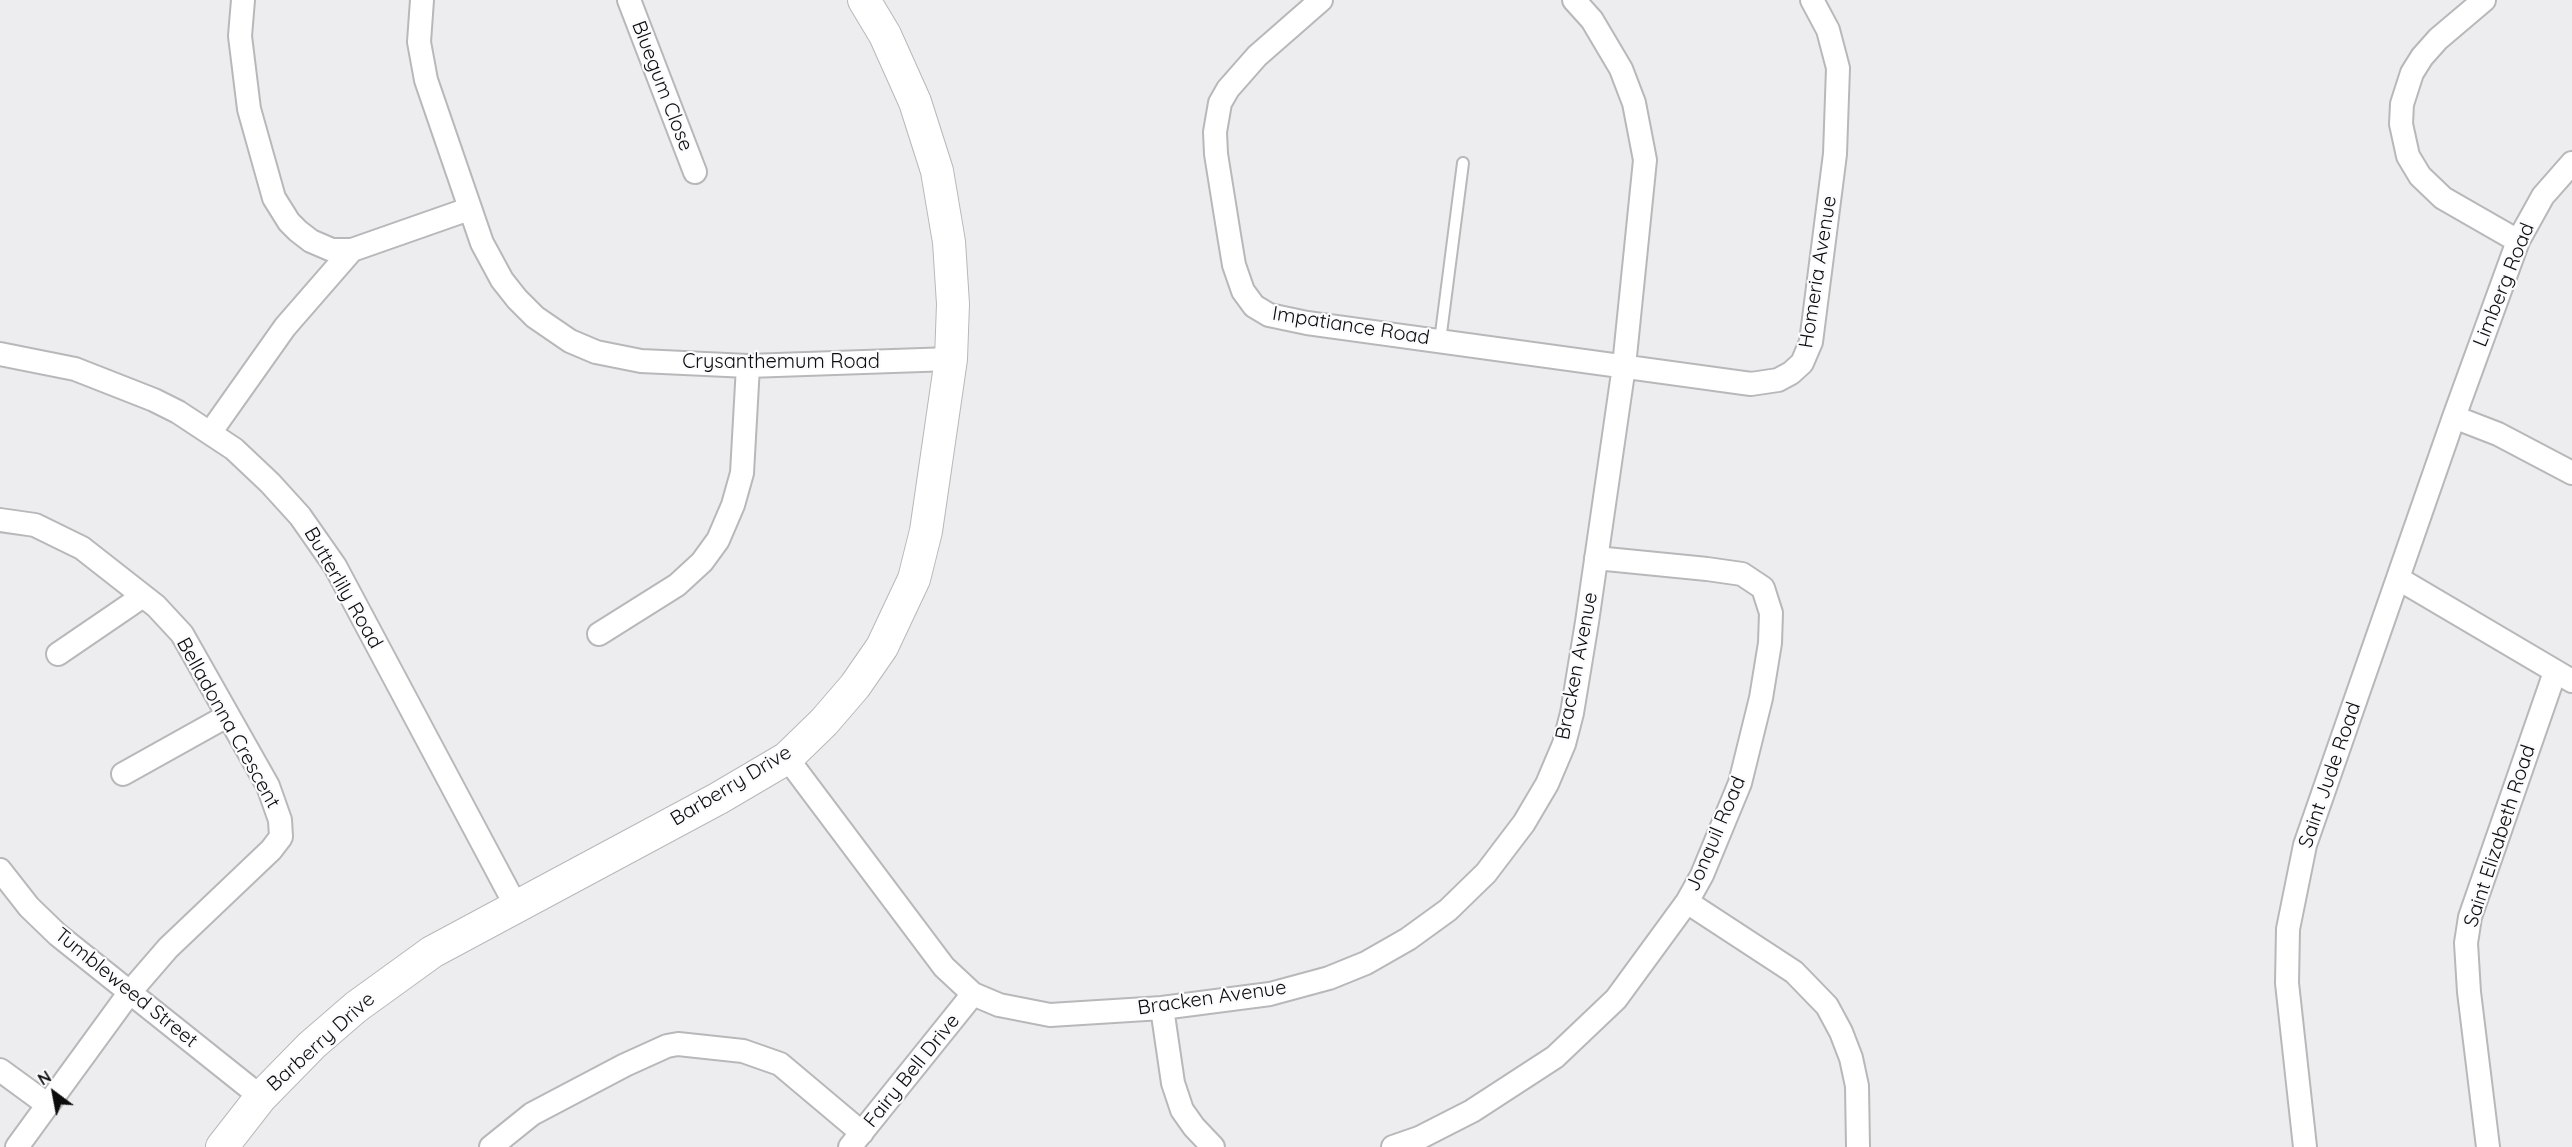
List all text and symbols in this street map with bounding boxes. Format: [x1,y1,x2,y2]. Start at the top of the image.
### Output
street label: Bluegum Close [626,17,698,155]
street label: Homeria Avenue [1794,194,1842,350]
street label: Limberg Road [2468,220,2540,350]
street label: Impatiance Road [1271,302,1431,350]
street label: Crysanthemum Road [682,350,880,374]
street label: Butterlily Road [298,523,388,653]
street label: Bracken Avenue [1551,590,1603,742]
street label: Belladonna Crescent [171,633,285,813]
street label: Saint Jude Road [2294,699,2366,851]
street label: Barberry Drive [666,741,796,831]
street label: Saint Elizabeth Road [2459,742,2541,930]
street label: Jonquil Road [1681,773,1751,895]
street label: Tumbleweed Street [50,923,202,1053]
street label: Bracken Avenue [1136,976,1288,1020]
street label: Barberry Drive [262,987,380,1097]
street label: Fairy Bell Drive [859,1009,965,1133]
north arrow [24,1063,84,1123]
text: N [34,1066,55,1089]

